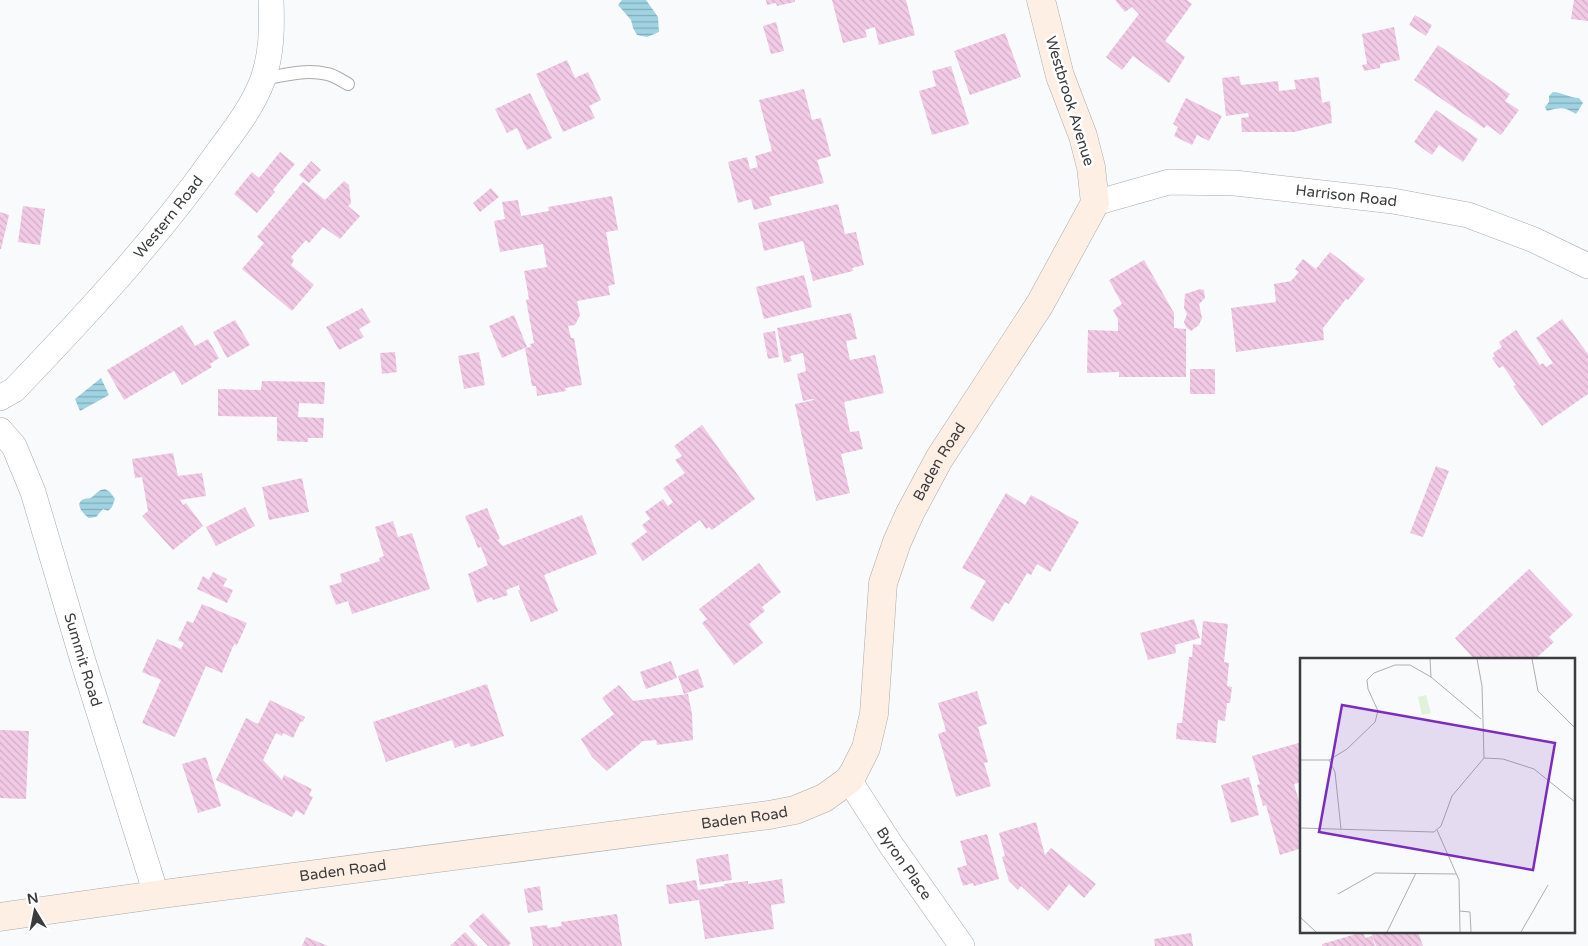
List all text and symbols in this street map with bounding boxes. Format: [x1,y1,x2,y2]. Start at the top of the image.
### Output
street label: Westbrook Avenue [1042,34,1098,168]
street label: Western Road [130,172,207,262]
street label: Harrison Road [1295,181,1398,210]
street label: Baden Road [909,419,969,504]
street label: Summit Road [60,611,106,709]
inset map [1300,658,1576,934]
street label: Baden Road [700,803,789,833]
street label: Byron Place [873,824,936,903]
street label: Baden Road [298,856,387,885]
north arrow [10,886,60,936]
text: N [26,889,40,908]

